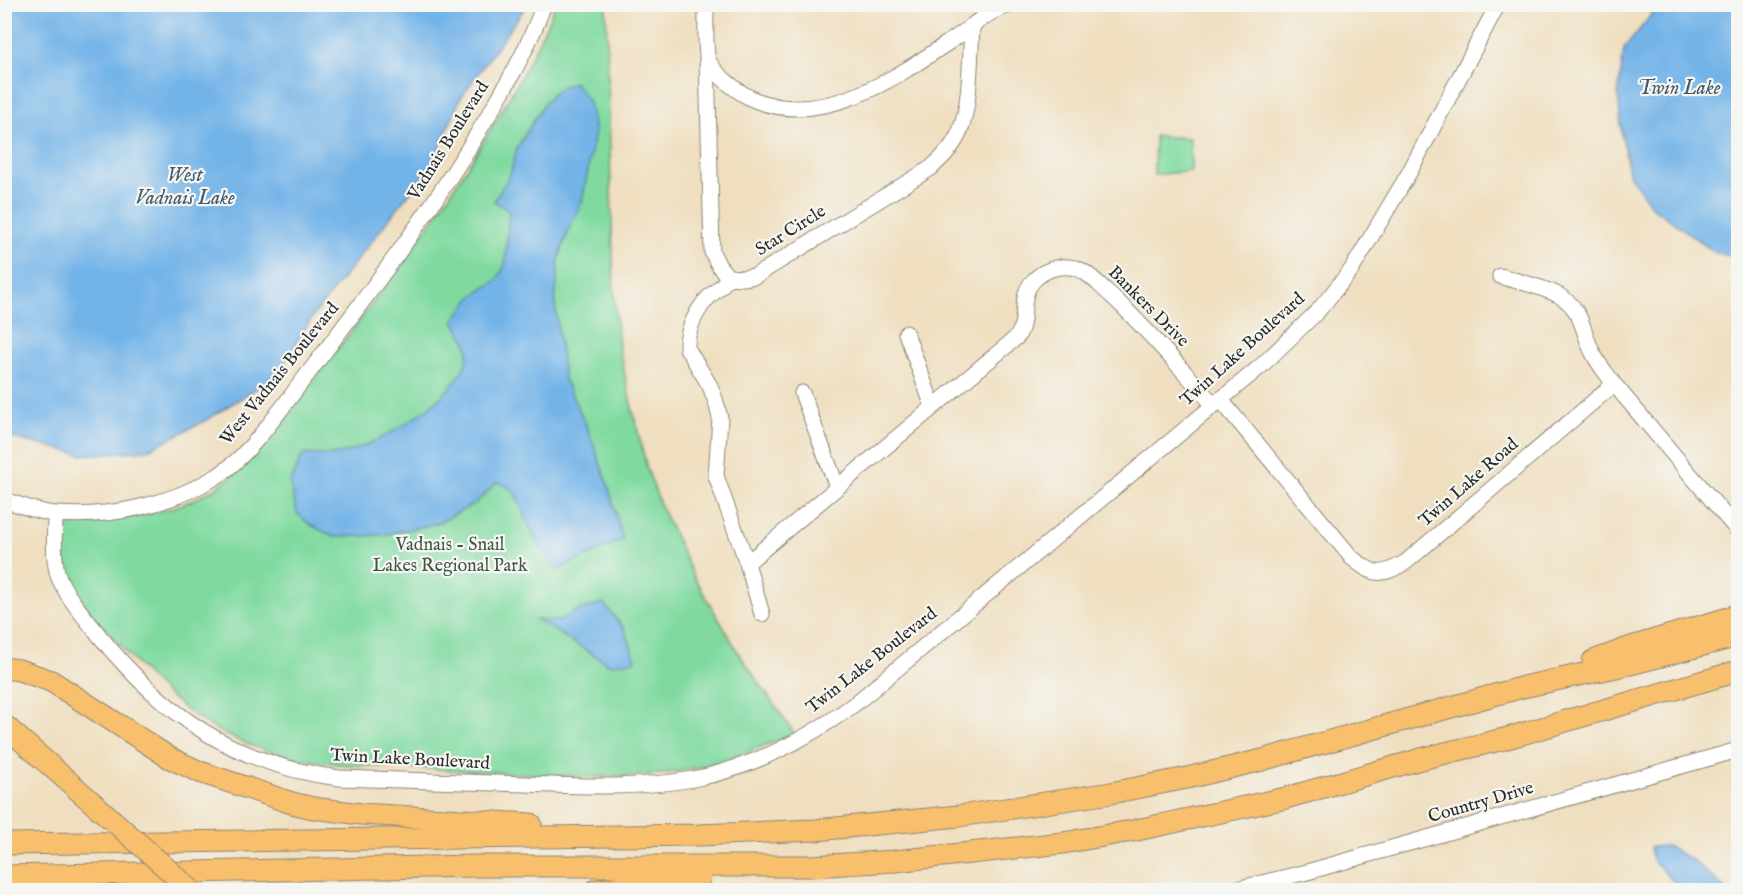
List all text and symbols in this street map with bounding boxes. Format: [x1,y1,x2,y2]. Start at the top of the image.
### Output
water label: Twin Lake [1638,76,1721,101]
street label: Vadnais Boulevard [403,77,495,206]
water label: West Vadnais Lake [135,163,235,211]
street label: Star Circle [752,200,830,262]
street label: Bankers Drive [1102,261,1194,353]
street label: Twin Lake Boulevard [1176,288,1310,412]
street label: West Vadnais Boulevard [215,298,345,450]
street label: Twin Lake Road [1414,433,1524,533]
park label: Vadnais - Snail Lakes Regional Park [372,534,528,578]
street label: Twin Lake Boulevard [802,602,942,719]
street label: Twin Lake Boulevard [330,744,491,776]
street label: Country Drive [1426,777,1536,829]

